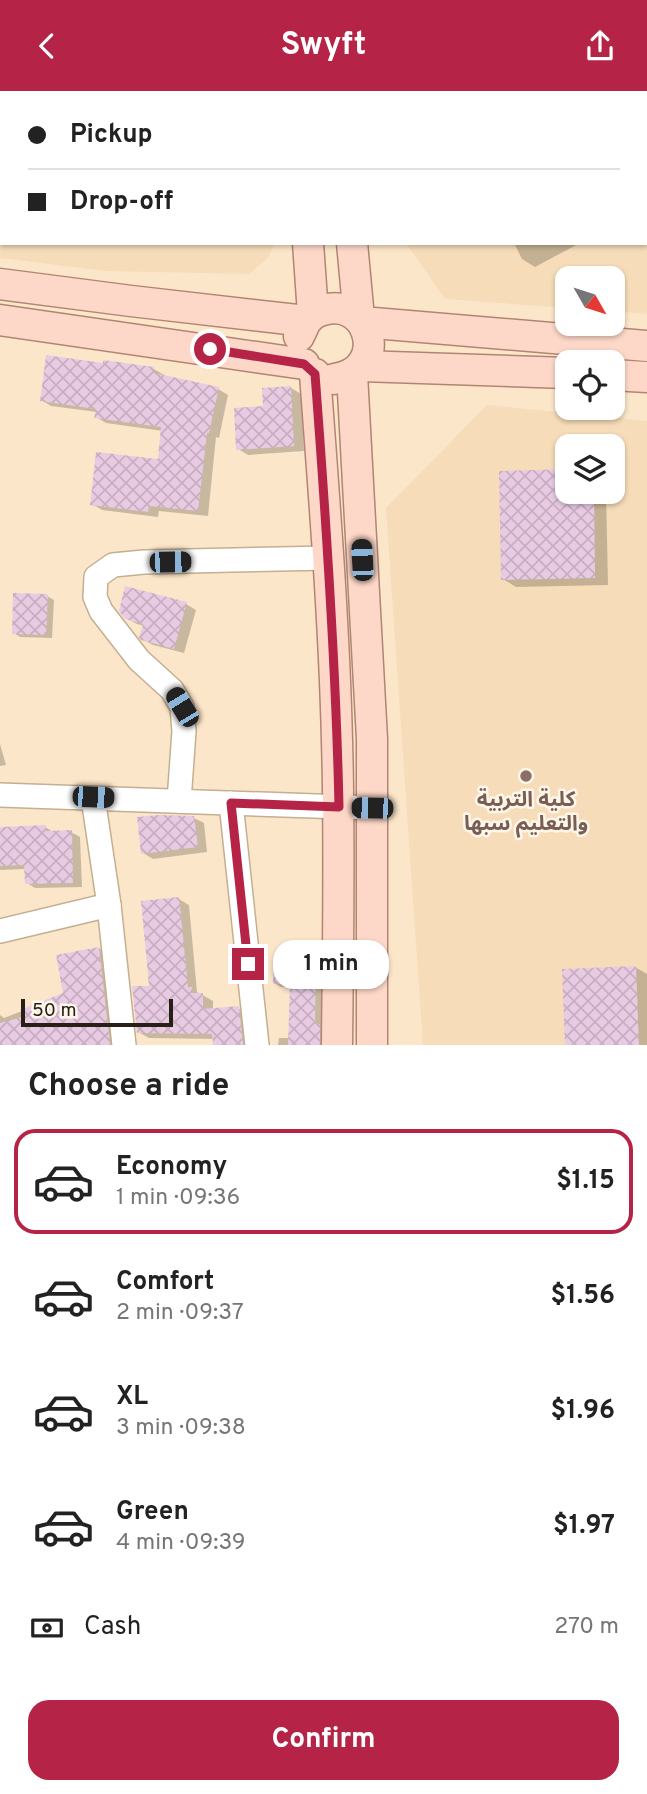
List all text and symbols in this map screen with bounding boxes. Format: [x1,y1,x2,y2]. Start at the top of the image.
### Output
text: Swyft [281,26,366,66]
icon: back [28,27,66,65]
icon: share [581,27,619,65]
text: Pickup [70,119,153,152]
text: Drop-off [70,186,173,219]
north arrow [555,266,625,336]
map controls [555,266,625,504]
route start [194,333,226,365]
button: locate [555,350,625,420]
button: layers [555,434,625,504]
car [351,538,374,582]
car [149,551,192,573]
car [163,684,202,730]
marker: كلية التربية والتعليم سبها [518,768,534,784]
car [72,786,115,808]
place label: كلية التربية والتعليم سبها [464,787,588,838]
car [351,797,394,819]
callout: 1 min [272,939,388,989]
route end [232,948,264,980]
text: 1 min [303,950,359,979]
scale bar [21,996,173,1028]
text: 50 m [32,999,77,1023]
text: Choose a ride [28,1067,229,1107]
icon: car [32,1150,95,1213]
text: Economy [116,1151,227,1184]
text: $1.15 [556,1165,615,1198]
text: 1 min · 09:36 [116,1184,240,1213]
icon: car [32,1265,95,1328]
text: Comfort [116,1266,214,1299]
text: $1.56 [551,1280,615,1313]
text: 2 min · 09:37 [116,1299,244,1328]
icon: car [32,1380,95,1443]
text: XL [116,1381,148,1414]
text: $1.96 [551,1395,615,1428]
text: 3 min · 09:38 [116,1414,246,1443]
icon: car [32,1495,95,1558]
text: Green [116,1496,189,1529]
text: $1.97 [553,1510,615,1543]
text: 4 min · 09:39 [116,1529,246,1558]
icon: cash [28,1609,66,1647]
text: Cash [84,1611,141,1644]
text: 270 m [554,1613,619,1642]
button: Confirm [28,1700,619,1780]

